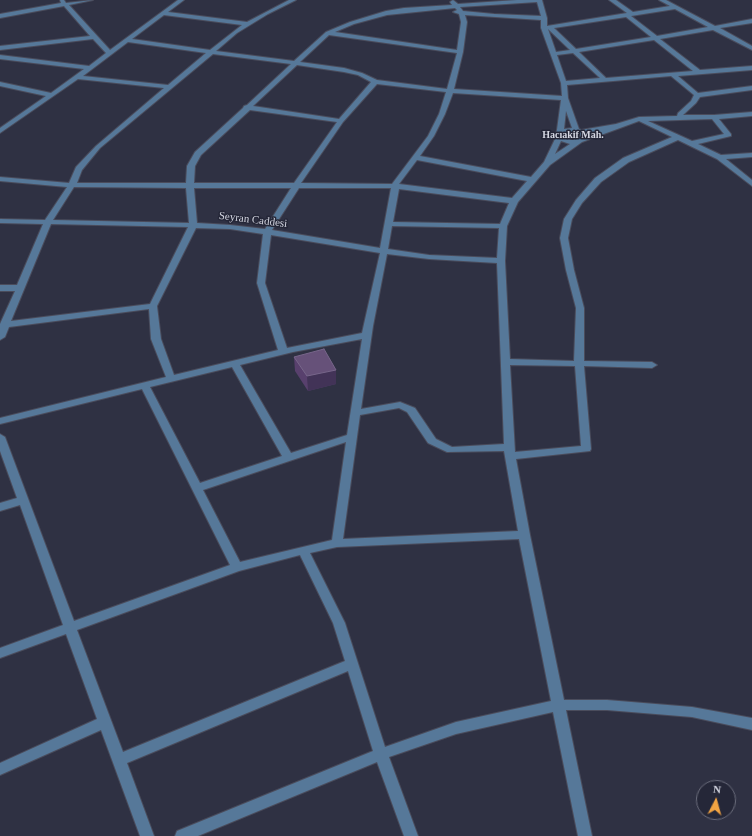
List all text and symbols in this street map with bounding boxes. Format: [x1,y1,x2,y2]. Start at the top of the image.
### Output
district label: Hacıakif Mah. [542,129,604,141]
street label: Seyran Caddesi [218,209,288,231]
north arrow [696,780,736,820]
text: N [713,783,722,795]

